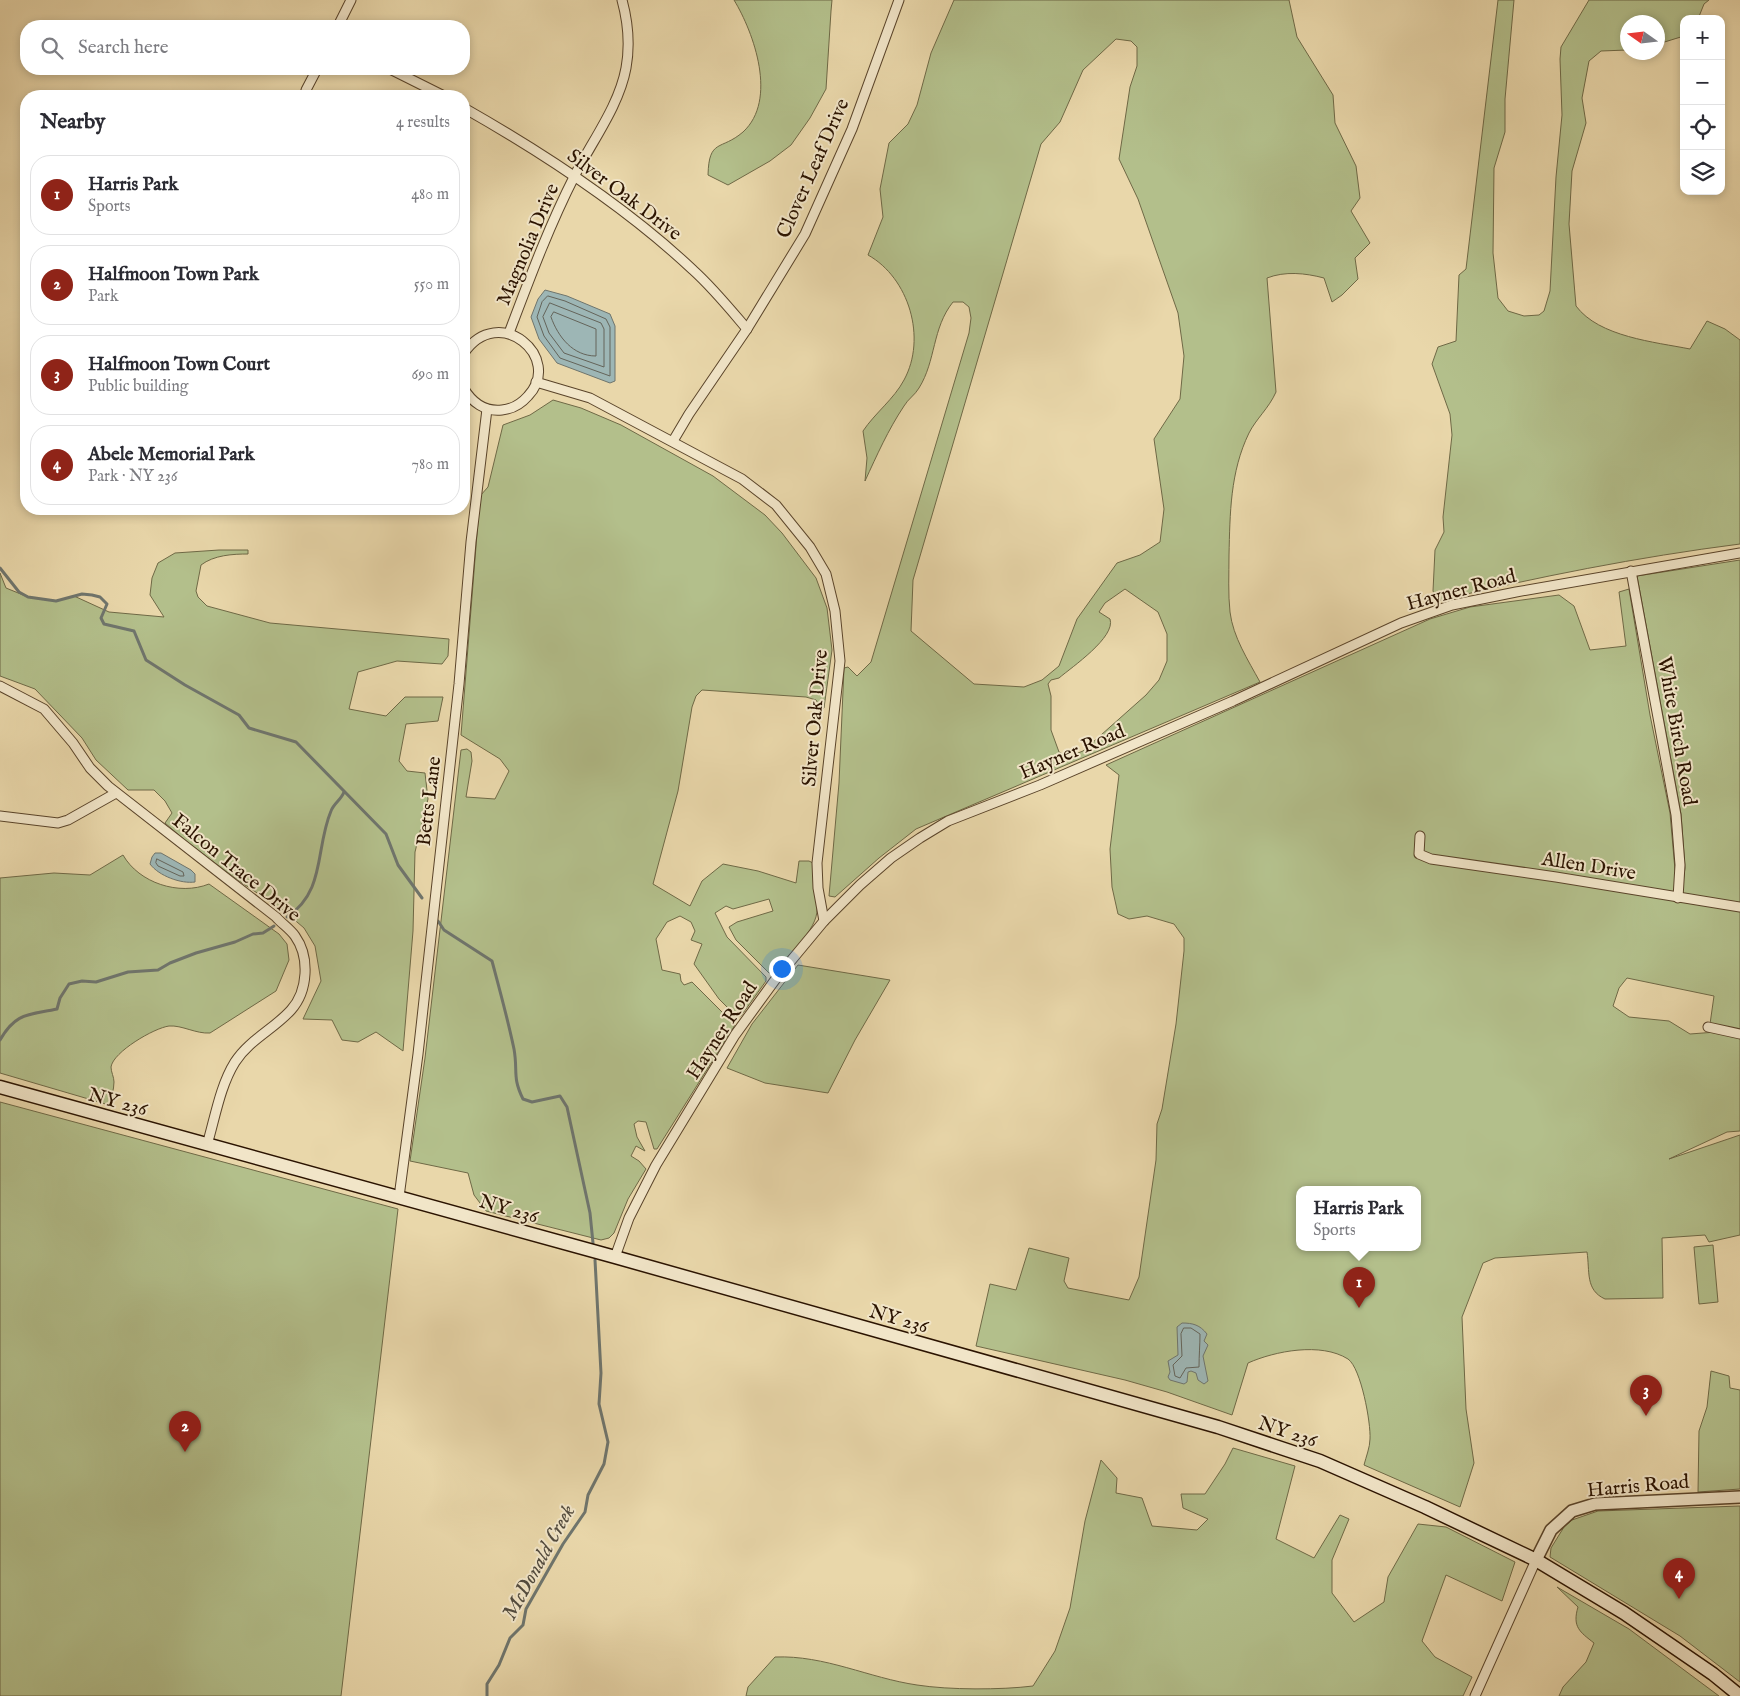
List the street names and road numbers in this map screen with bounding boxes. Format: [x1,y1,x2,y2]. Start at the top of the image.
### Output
street label: Clover Leaf Drive [771,95,855,242]
street label: Silver Oak Drive [562,144,686,247]
street label: Magnolia Drive [491,180,565,309]
street label: Hayner Road [1404,564,1519,617]
street label: Silver Oak Drive [797,649,834,788]
street label: White Birch Road [1651,655,1702,808]
street label: Hayner Road [1016,719,1129,786]
street label: Betts Lane [412,755,447,847]
street label: Falcon Trace Drive [167,809,306,928]
street label: Allen Drive [1539,847,1638,886]
street label: Hayner Road [681,977,763,1085]
street label: NY 236 [85,1083,151,1123]
street label: NY 236 [476,1189,542,1230]
street label: NY 236 [866,1299,932,1340]
street label: NY 236 [1255,1411,1321,1454]
street label: Harris Road [1586,1470,1691,1503]

